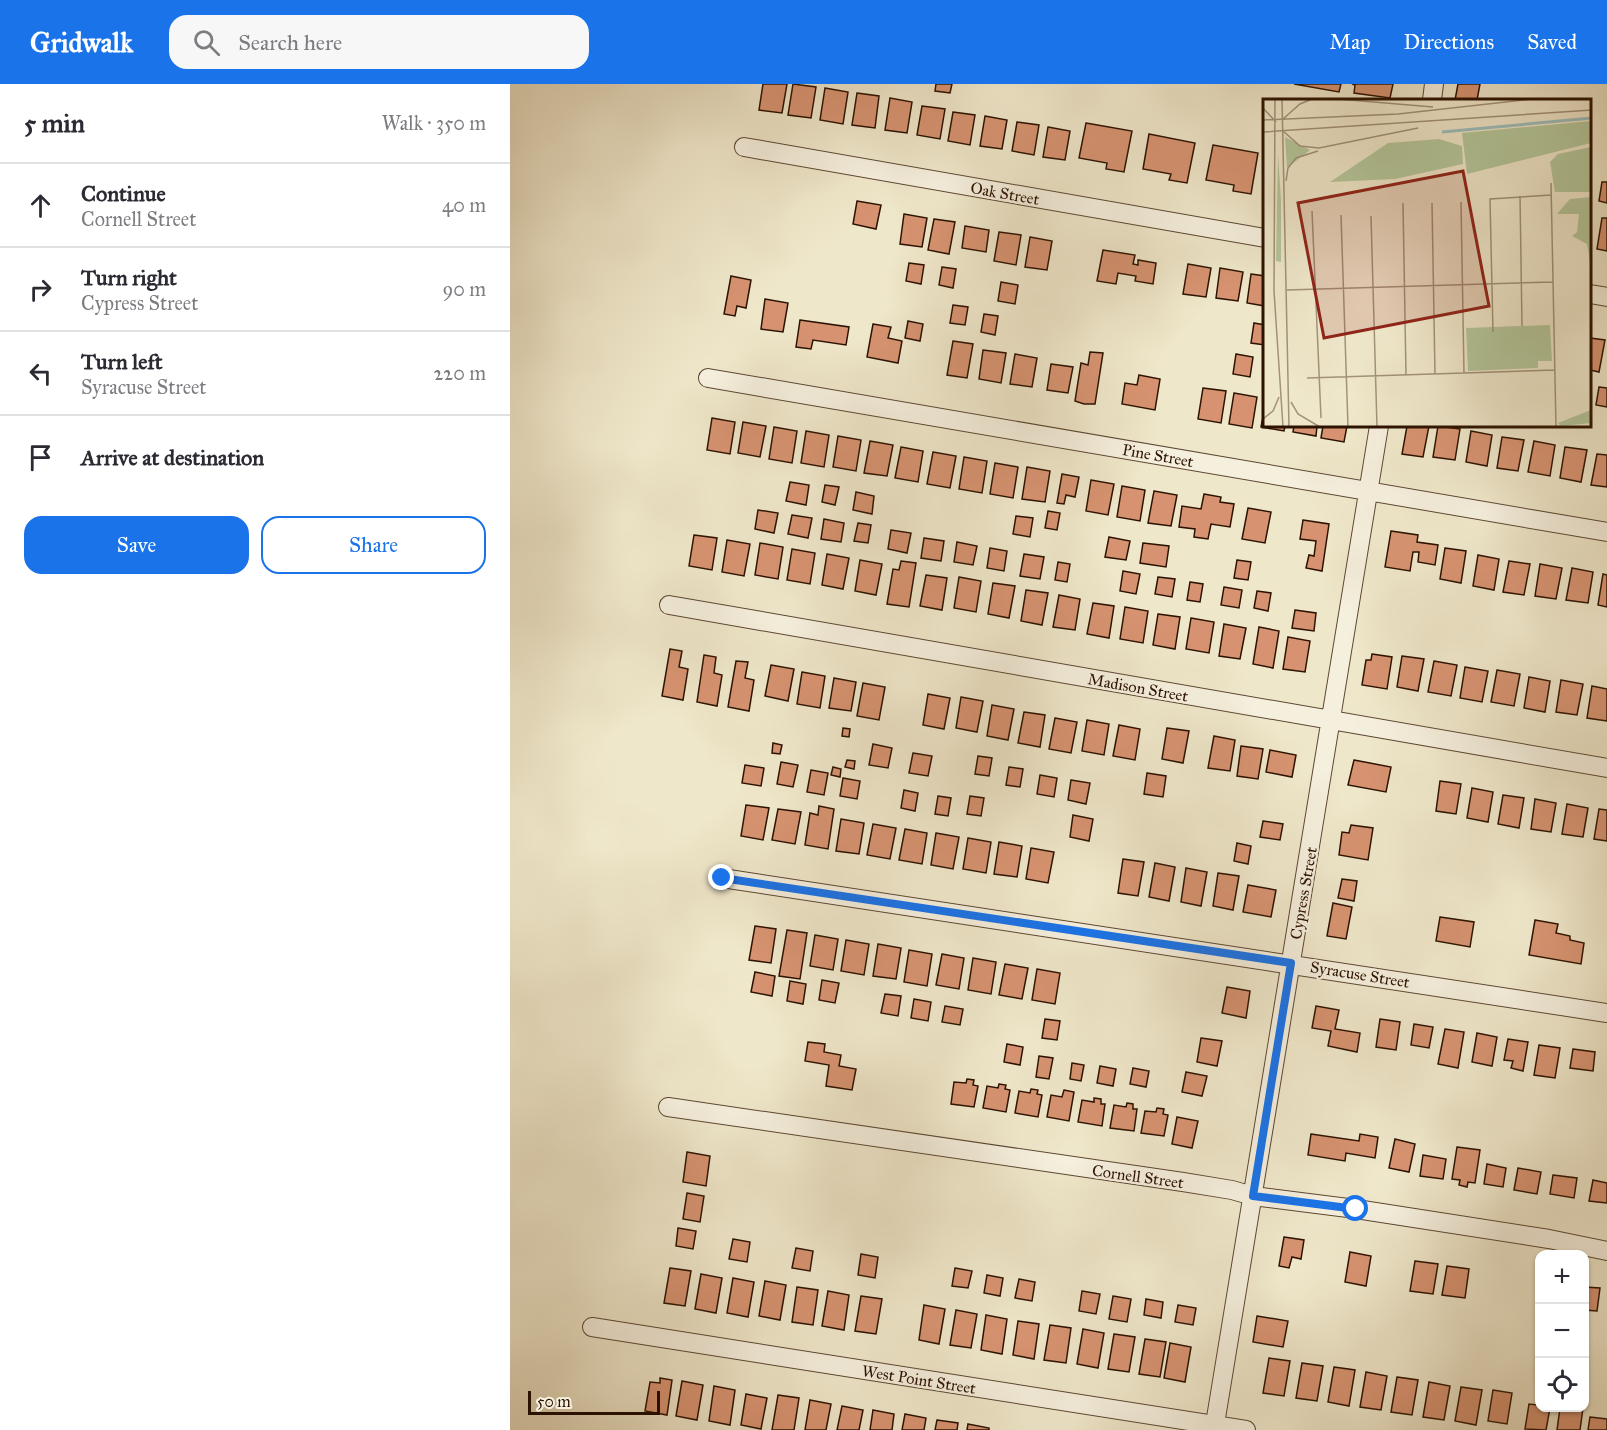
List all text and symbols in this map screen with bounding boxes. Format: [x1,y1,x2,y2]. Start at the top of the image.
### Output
search box [169,15,589,69]
text: Gridwalk [30,25,133,60]
icon: search [190,26,223,59]
text: Search here [238,29,342,56]
text: Map [1330,29,1371,55]
text: Directions [1404,29,1494,55]
text: Saved [1527,29,1577,55]
inset map [1263,99,1592,428]
text: 5 min [24,107,85,139]
text: Walk · 350 m [382,111,486,135]
street label: Oak Street [969,178,1041,209]
text: Continue [81,180,166,207]
icon: ahead [24,189,57,222]
text: 40 m [442,193,486,217]
text: Cornell Street [81,207,196,231]
text: Turn right [81,264,177,291]
icon: right [24,273,57,306]
text: 90 m [443,277,486,301]
text: Cypress Street [81,291,198,315]
text: Turn left [81,348,163,375]
icon: left [24,357,57,390]
text: 220 m [434,361,486,385]
text: Syracuse Street [81,375,206,399]
street label: Pine Street [1121,440,1195,471]
icon: arrive [24,441,57,474]
text: Arrive at destination [81,444,264,471]
button: Save [24,516,249,574]
button: Share [261,516,486,574]
street label: Madison Street [1086,669,1190,706]
street label: Cypress Street [1286,845,1321,941]
route end [708,864,734,890]
street label: Syracuse Street [1309,957,1411,992]
street label: Cornell Street [1091,1161,1185,1192]
route start [1342,1195,1368,1221]
map controls [1535,1250,1589,1412]
button: + [1535,1250,1589,1304]
button: − [1535,1304,1589,1358]
button: locate [1535,1358,1589,1412]
street label: West Point Street [861,1361,978,1398]
scale bar [528,1388,660,1416]
text: 50 m [537,1392,571,1411]

